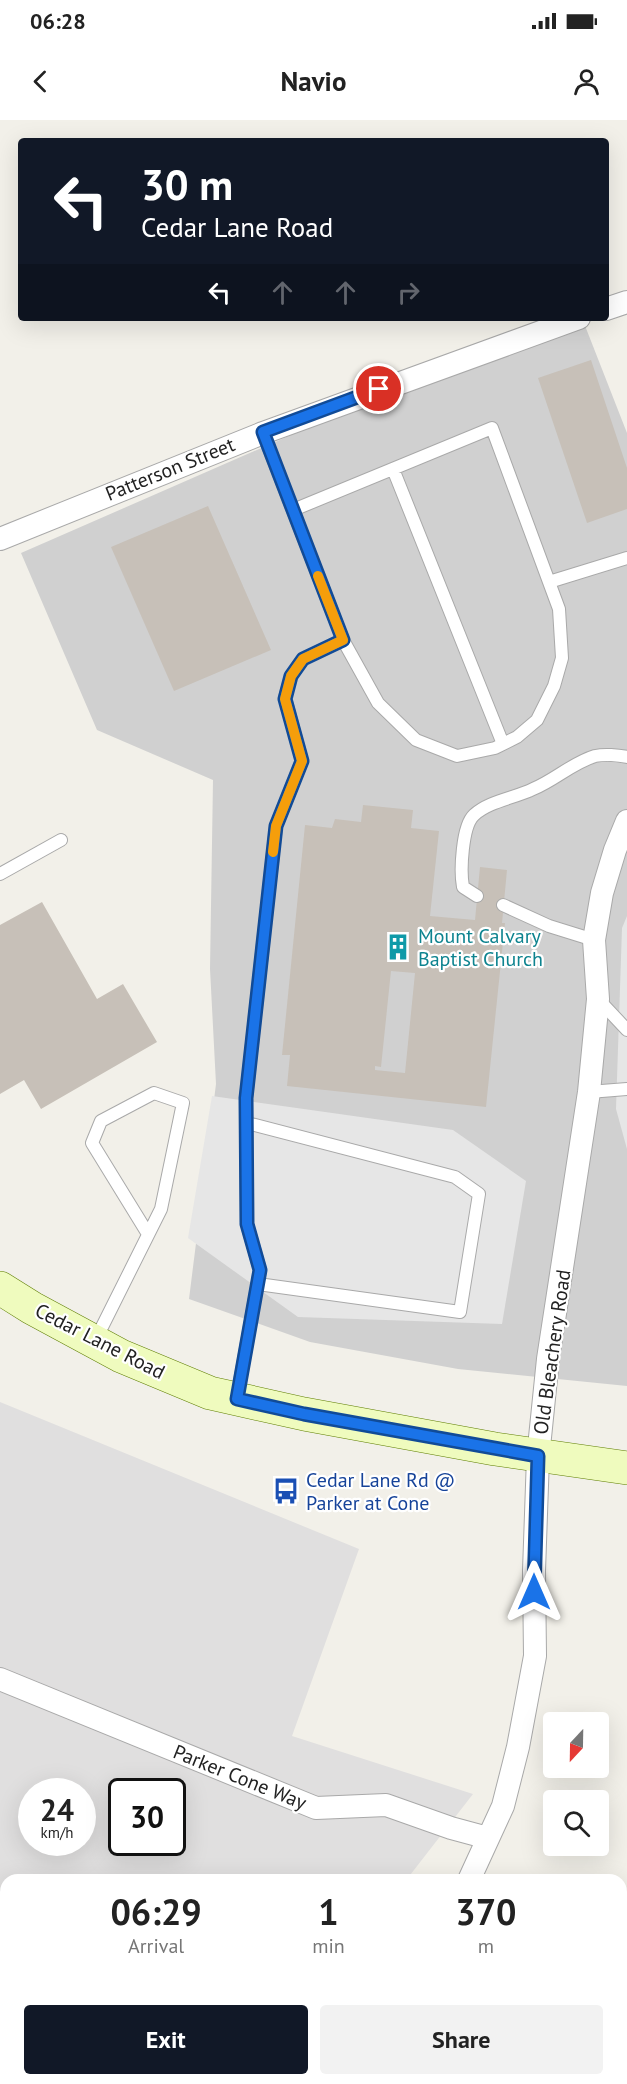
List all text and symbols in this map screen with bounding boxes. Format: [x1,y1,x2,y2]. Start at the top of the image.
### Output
text: 06:28 [30,7,86,35]
text: Navio [281,64,346,98]
icon: back [24,65,57,98]
icon: person [570,65,603,98]
text: 30 m [141,157,233,212]
icon: left [42,162,120,240]
text: Cedar Lane Road [141,210,333,244]
icon: left [203,276,236,309]
icon: ahead [266,276,299,309]
icon: ahead [329,276,362,309]
icon: right [392,276,425,309]
pin [353,363,404,414]
icon: arrive [362,372,395,405]
street label: Patterson Street [102,431,239,507]
place label: Mount Calvary Baptist Church [418,923,543,972]
building icon: Mount Calvary Baptist Church [383,932,413,962]
street label: Old Bleachery Road [528,1268,576,1436]
street label: Cedar Lane Road [31,1297,169,1385]
place label: Cedar Lane Rd @ Parker at Cone [306,1467,455,1516]
bus stop icon: Cedar Lane Rd @ Parker at Cone [271,1476,301,1506]
position arrow [502,1560,566,1624]
north arrow [543,1712,609,1778]
map controls [543,1712,609,1856]
street label: Parker Cone Way [170,1738,311,1816]
speed limit sign: 30 [108,1778,186,1856]
text: 24 [40,1790,74,1829]
button: search [543,1790,609,1856]
text: km/h [41,1823,73,1842]
text: 06:29 [110,1888,202,1935]
text: 1 [318,1888,339,1935]
text: 370 [455,1888,517,1935]
text: Arrival [128,1933,184,1959]
text: min [312,1933,345,1959]
text: m [478,1933,494,1959]
button: Exit [24,2005,308,2074]
button: Share [320,2005,603,2074]

